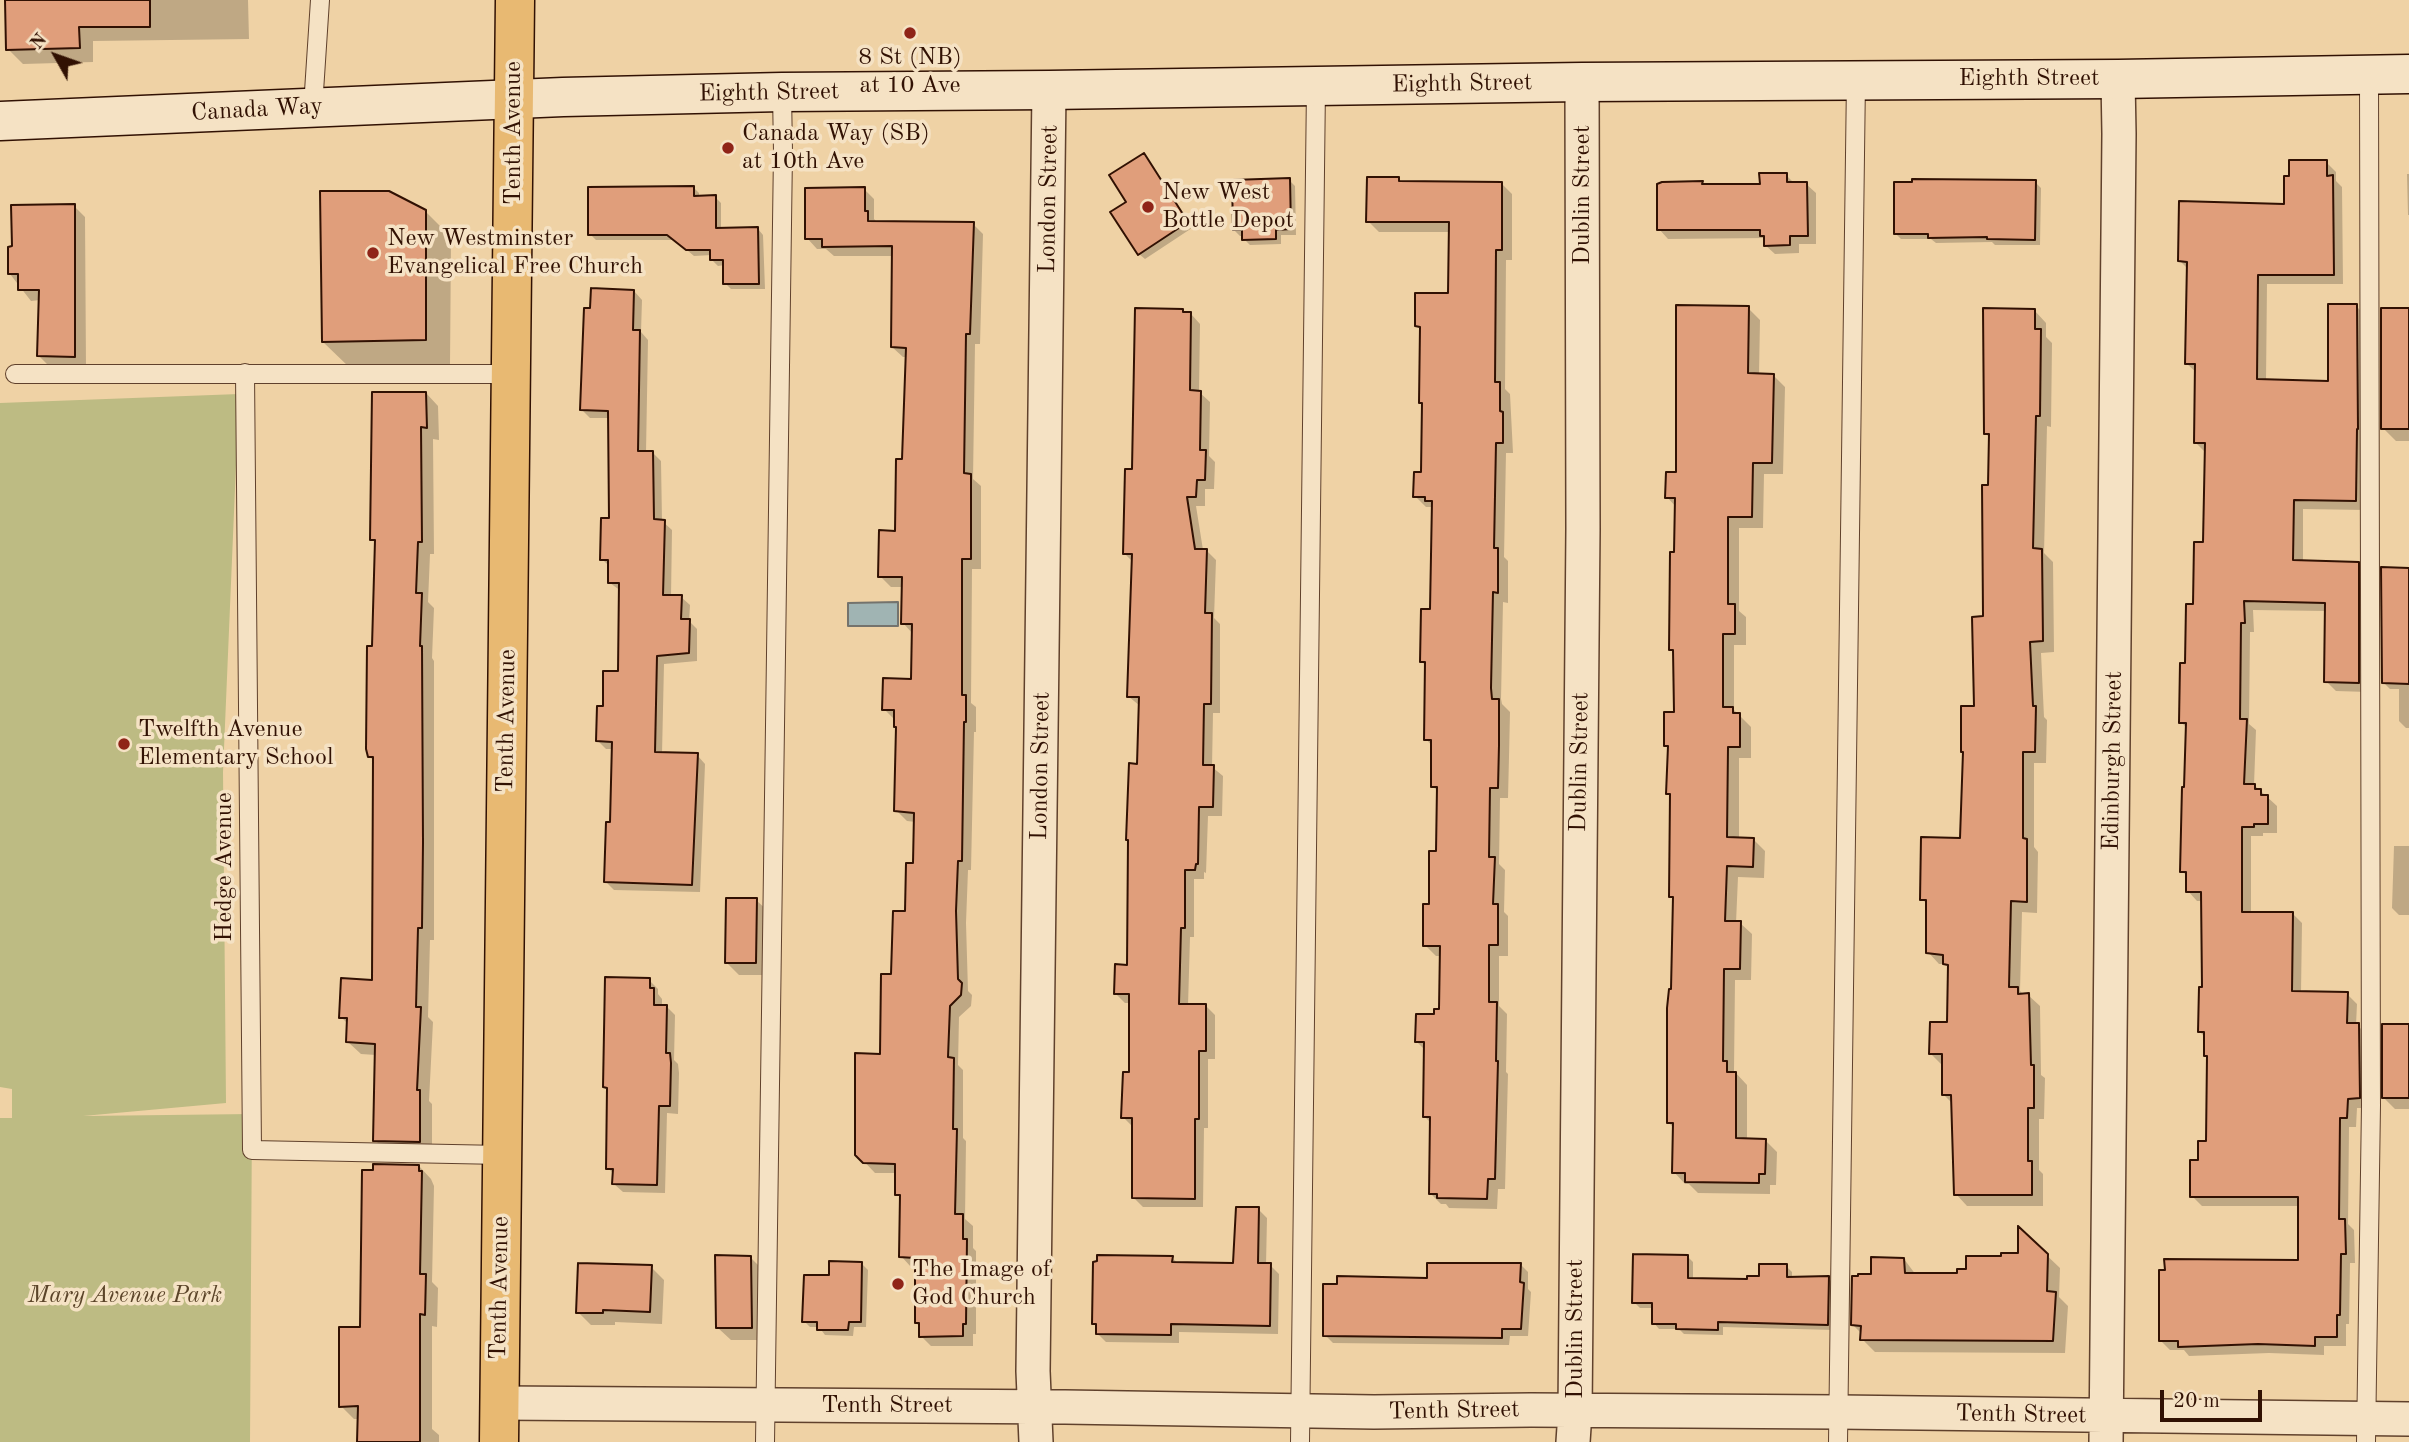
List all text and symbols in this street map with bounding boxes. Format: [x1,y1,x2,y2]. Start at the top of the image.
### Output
north arrow [21,21,91,91]
marker: 8 St (NB) at 10 Ave [902,25,918,41]
text: N [28,31,51,54]
place label: 8 St (NB) at 10 Ave [858,44,962,100]
street label: Tenth Avenue [500,61,528,205]
street label: Eighth Street [1959,65,2099,93]
street label: Eighth Street [1391,68,1533,100]
street label: Eighth Street [698,77,840,109]
street label: Canada Way [190,92,324,128]
place label: Canada Way (SB) at 10th Ave [742,120,930,176]
street label: London Street [1033,124,1065,274]
street label: Dublin Street [1569,125,1597,265]
marker: Canada Way (SB) at 10th Ave [720,140,736,156]
place label: New West Bottle Depot [1162,179,1294,235]
marker: New West Bottle Depot [1140,199,1156,215]
place label: New Westminster Evangelical Free Church [387,225,643,281]
marker: New Westminster Evangelical Free Church [365,245,381,261]
street label: Tenth Avenue [491,649,523,793]
street label: Edinburgh Street [2097,671,2129,851]
street label: London Street [1025,691,1057,841]
street label: Dublin Street [1564,692,1596,832]
place label: Twelfth Avenue Elementary School [138,716,333,772]
marker: Twelfth Avenue Elementary School [116,736,132,752]
street label: Hedge Avenue [211,792,239,942]
street label: Tenth Avenue [484,1216,516,1360]
place label: The Image of God Church [912,1256,1051,1312]
street label: Dublin Street [1562,1259,1590,1399]
marker: The Image of God Church [890,1276,906,1292]
park label: Mary Avenue Park [28,1282,222,1310]
scale bar [2164,1376,2266,1420]
text: 20 m [2173,1391,2220,1412]
street label: Tenth Street [821,1392,953,1420]
street label: Tenth Street [1388,1395,1520,1427]
street label: Tenth Street [1955,1399,2087,1431]

